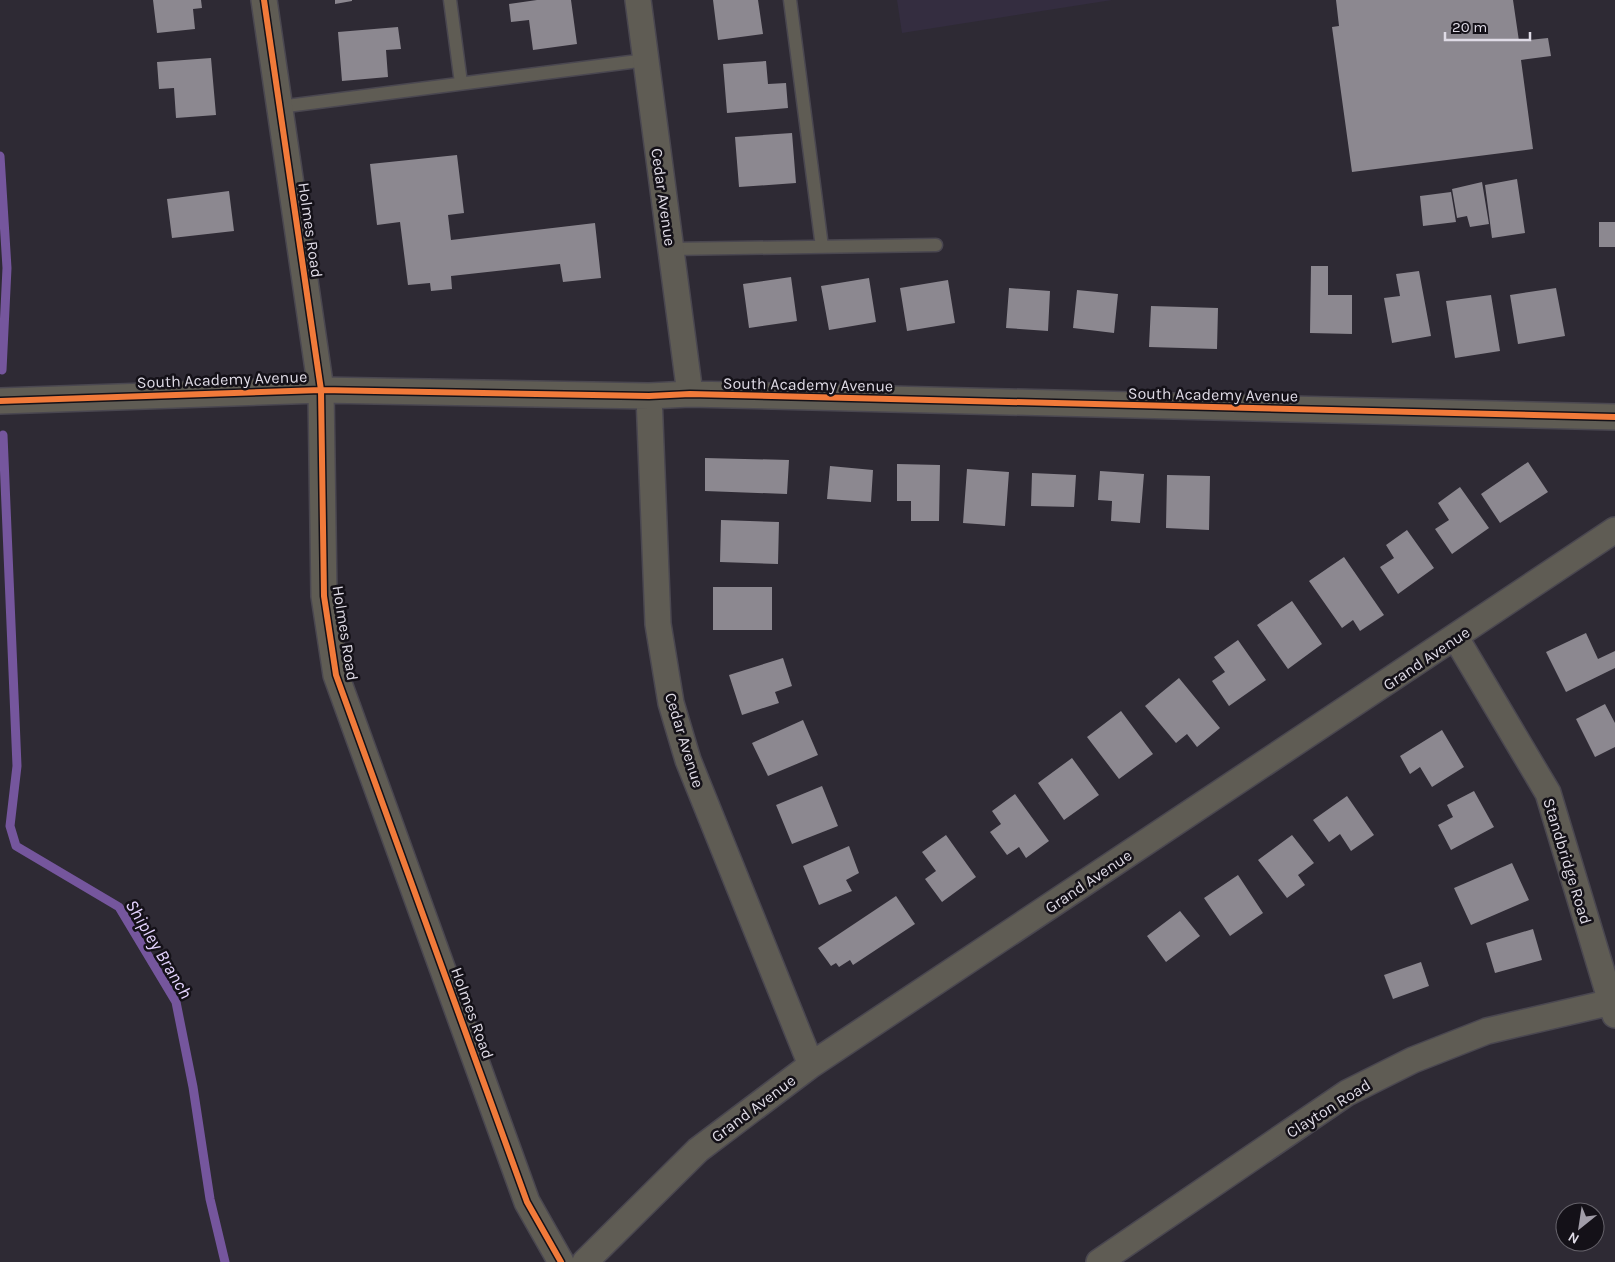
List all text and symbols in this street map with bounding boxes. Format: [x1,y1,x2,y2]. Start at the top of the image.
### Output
scale bar [1445,10,1530,42]
text: 20 m [1452,18,1487,36]
street label: Cedar Avenue [647,147,680,247]
street label: Holmes Road [294,181,327,279]
street label: South Academy Avenue [137,367,308,392]
street label: South Academy Avenue [723,374,893,395]
street label: South Academy Avenue [1128,384,1298,405]
street label: Holmes Road [329,584,362,682]
street label: Grand Avenue [1379,622,1473,694]
street label: Cedar Avenue [661,690,708,790]
street label: Standbridge Road [1539,796,1596,927]
street label: Grand Avenue [1041,845,1135,917]
water label: Shipley Branch [121,895,197,1003]
street label: Holmes Road [447,965,498,1062]
street label: Grand Avenue [707,1071,799,1146]
street label: Clayton Road [1283,1075,1374,1142]
north arrow [1555,1202,1605,1252]
text: N [1565,1228,1582,1248]

